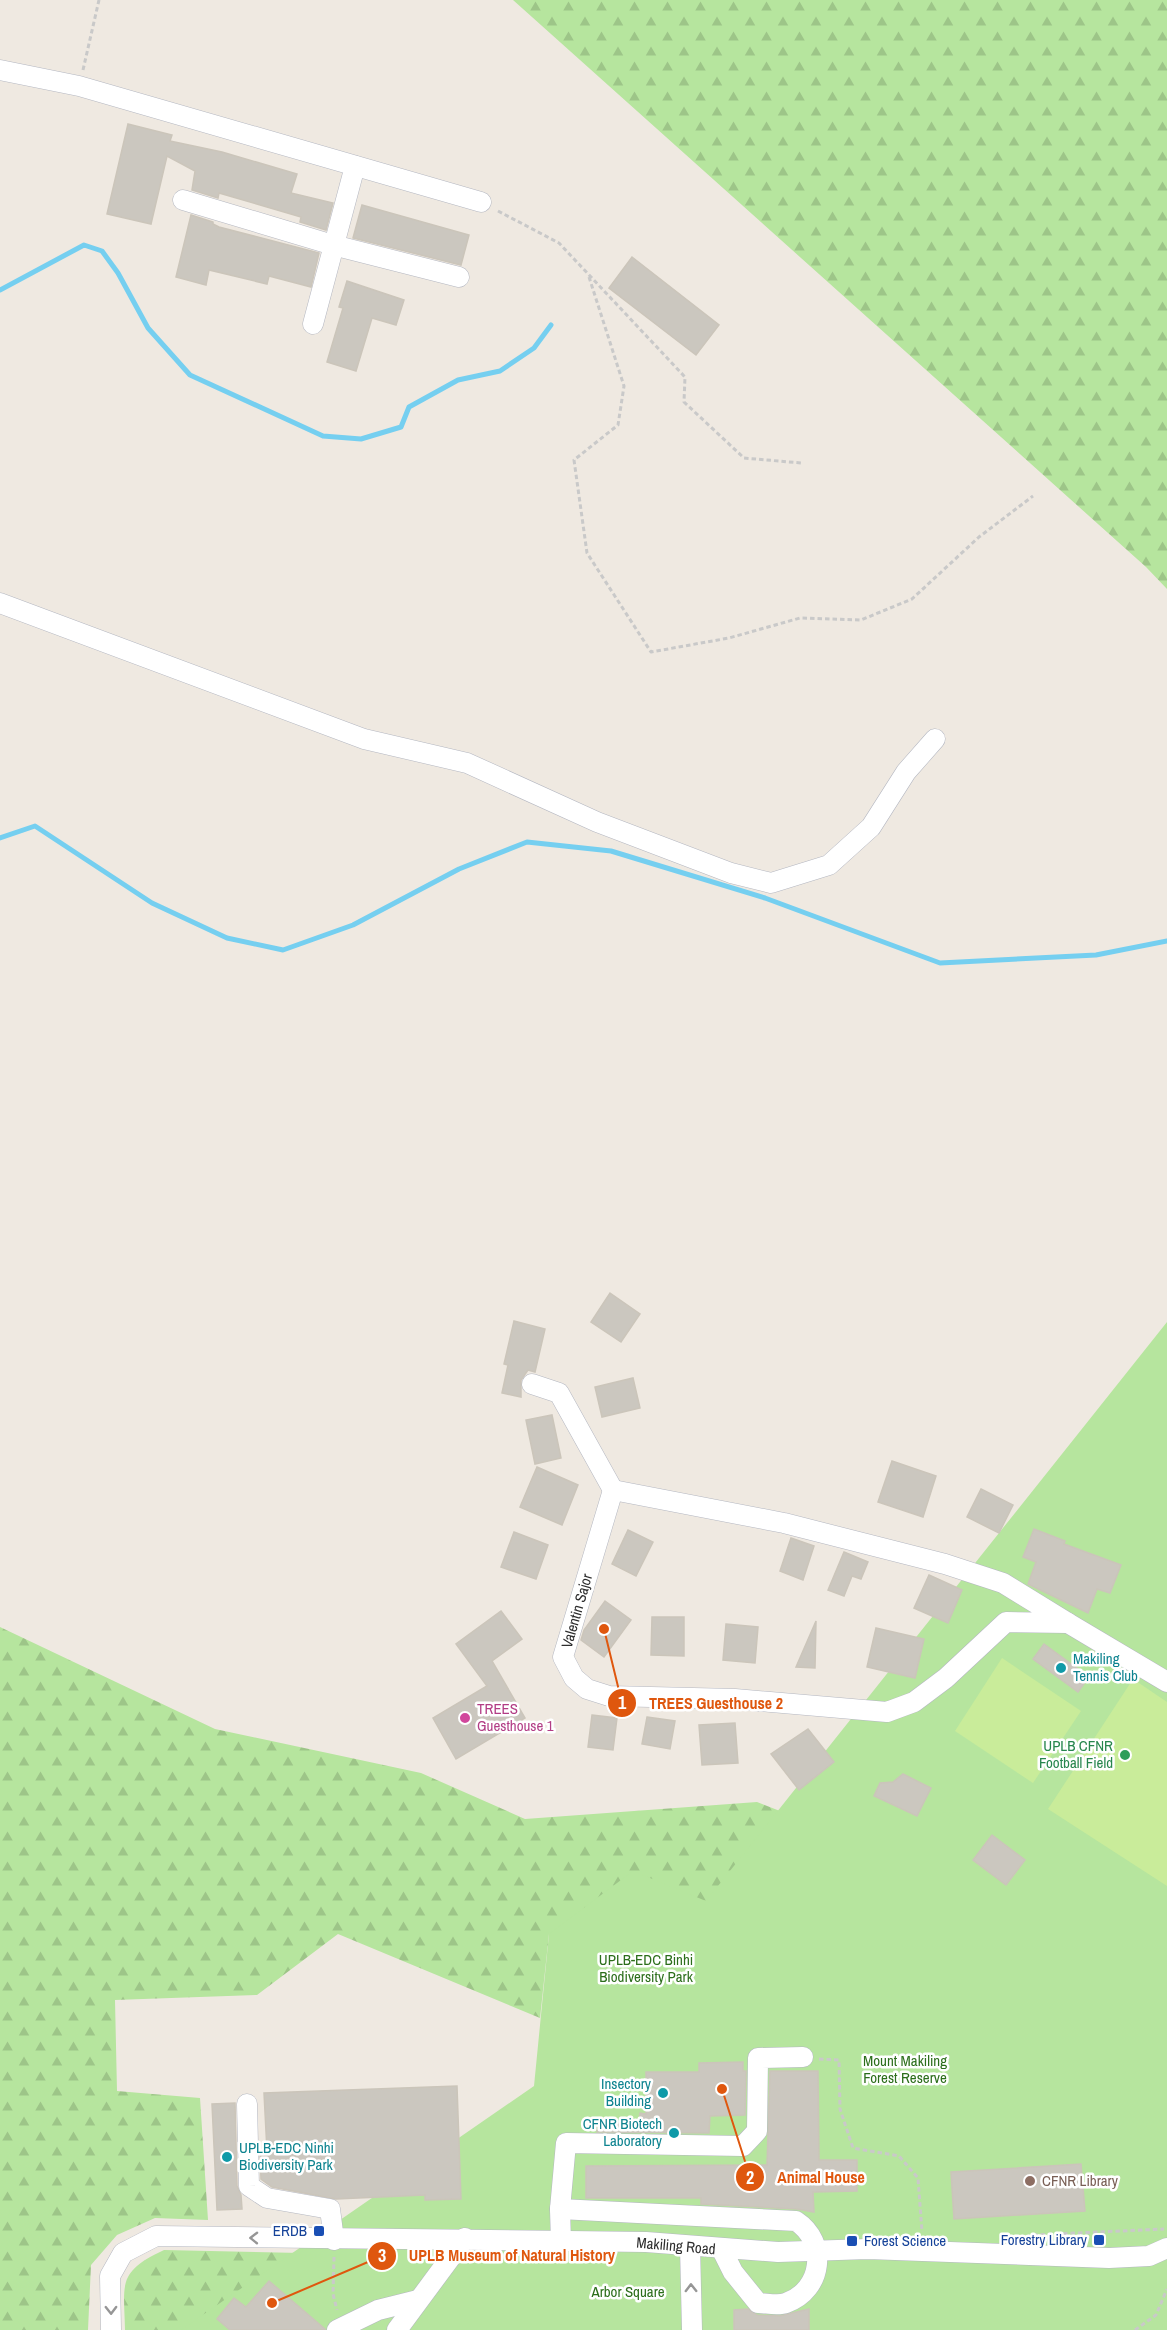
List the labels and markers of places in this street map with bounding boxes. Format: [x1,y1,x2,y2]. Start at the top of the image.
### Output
place label: Makiling Tennis Club [1073,1648,1138,1686]
marker: Makiling Tennis Club [1054,1661,1068,1675]
callout: TREES Guesthouse 2 [607,1686,795,1720]
place label: TREES Guesthouse 1 [477,1698,554,1736]
marker: TREES Guesthouse 1 [458,1711,472,1725]
place label: UPLB CFNR Football Field [1039,1735,1113,1773]
marker: UPLB CFNR Football Field [1118,1748,1132,1762]
place label: Insectory Building [601,2073,652,2111]
marker: Insectory Building [656,2086,670,2100]
place label: CFNR Biotech Laboratory [583,2113,663,2151]
marker: CFNR Biotech Laboratory [667,2126,681,2140]
place label: UPLB-EDC Ninhi Biodiversity Park [239,2137,334,2175]
marker: UPLB-EDC Ninhi Biodiversity Park [220,2150,234,2164]
callout: Animal House [735,2160,877,2194]
place label: CFNR Library [1042,2170,1119,2191]
marker: CFNR Library [1023,2174,1037,2188]
place label: ERDB [273,2220,307,2241]
marker: ERDB [312,2224,326,2238]
place label: Forestry Library [1001,2229,1088,2250]
place label: Forest Science [864,2230,946,2251]
marker: Forestry Library [1092,2233,1106,2247]
marker: Forest Science [845,2234,859,2248]
callout: UPLB Museum of Natural History [367,2239,628,2273]

